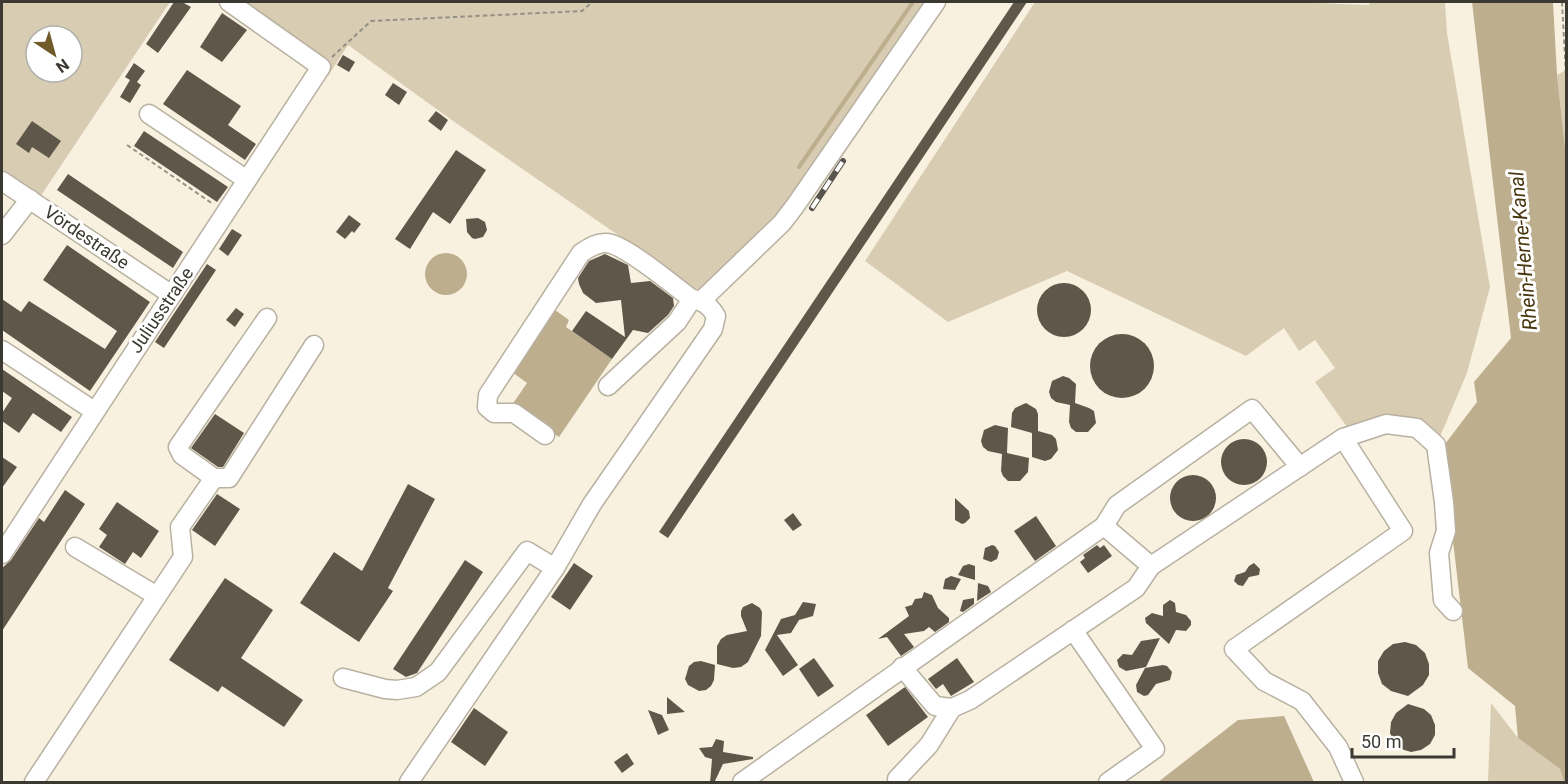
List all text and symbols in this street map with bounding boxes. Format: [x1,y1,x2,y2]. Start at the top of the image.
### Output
north arrow [24,24,84,84]
text: N [52,55,73,77]
water label: Rhein-Herne-Kanal [1504,170,1542,331]
street label: Vördestraße [41,201,133,273]
street label: Juliusstraße [125,263,197,357]
scale bar [1352,721,1454,759]
text: 50 m [1361,731,1401,752]

